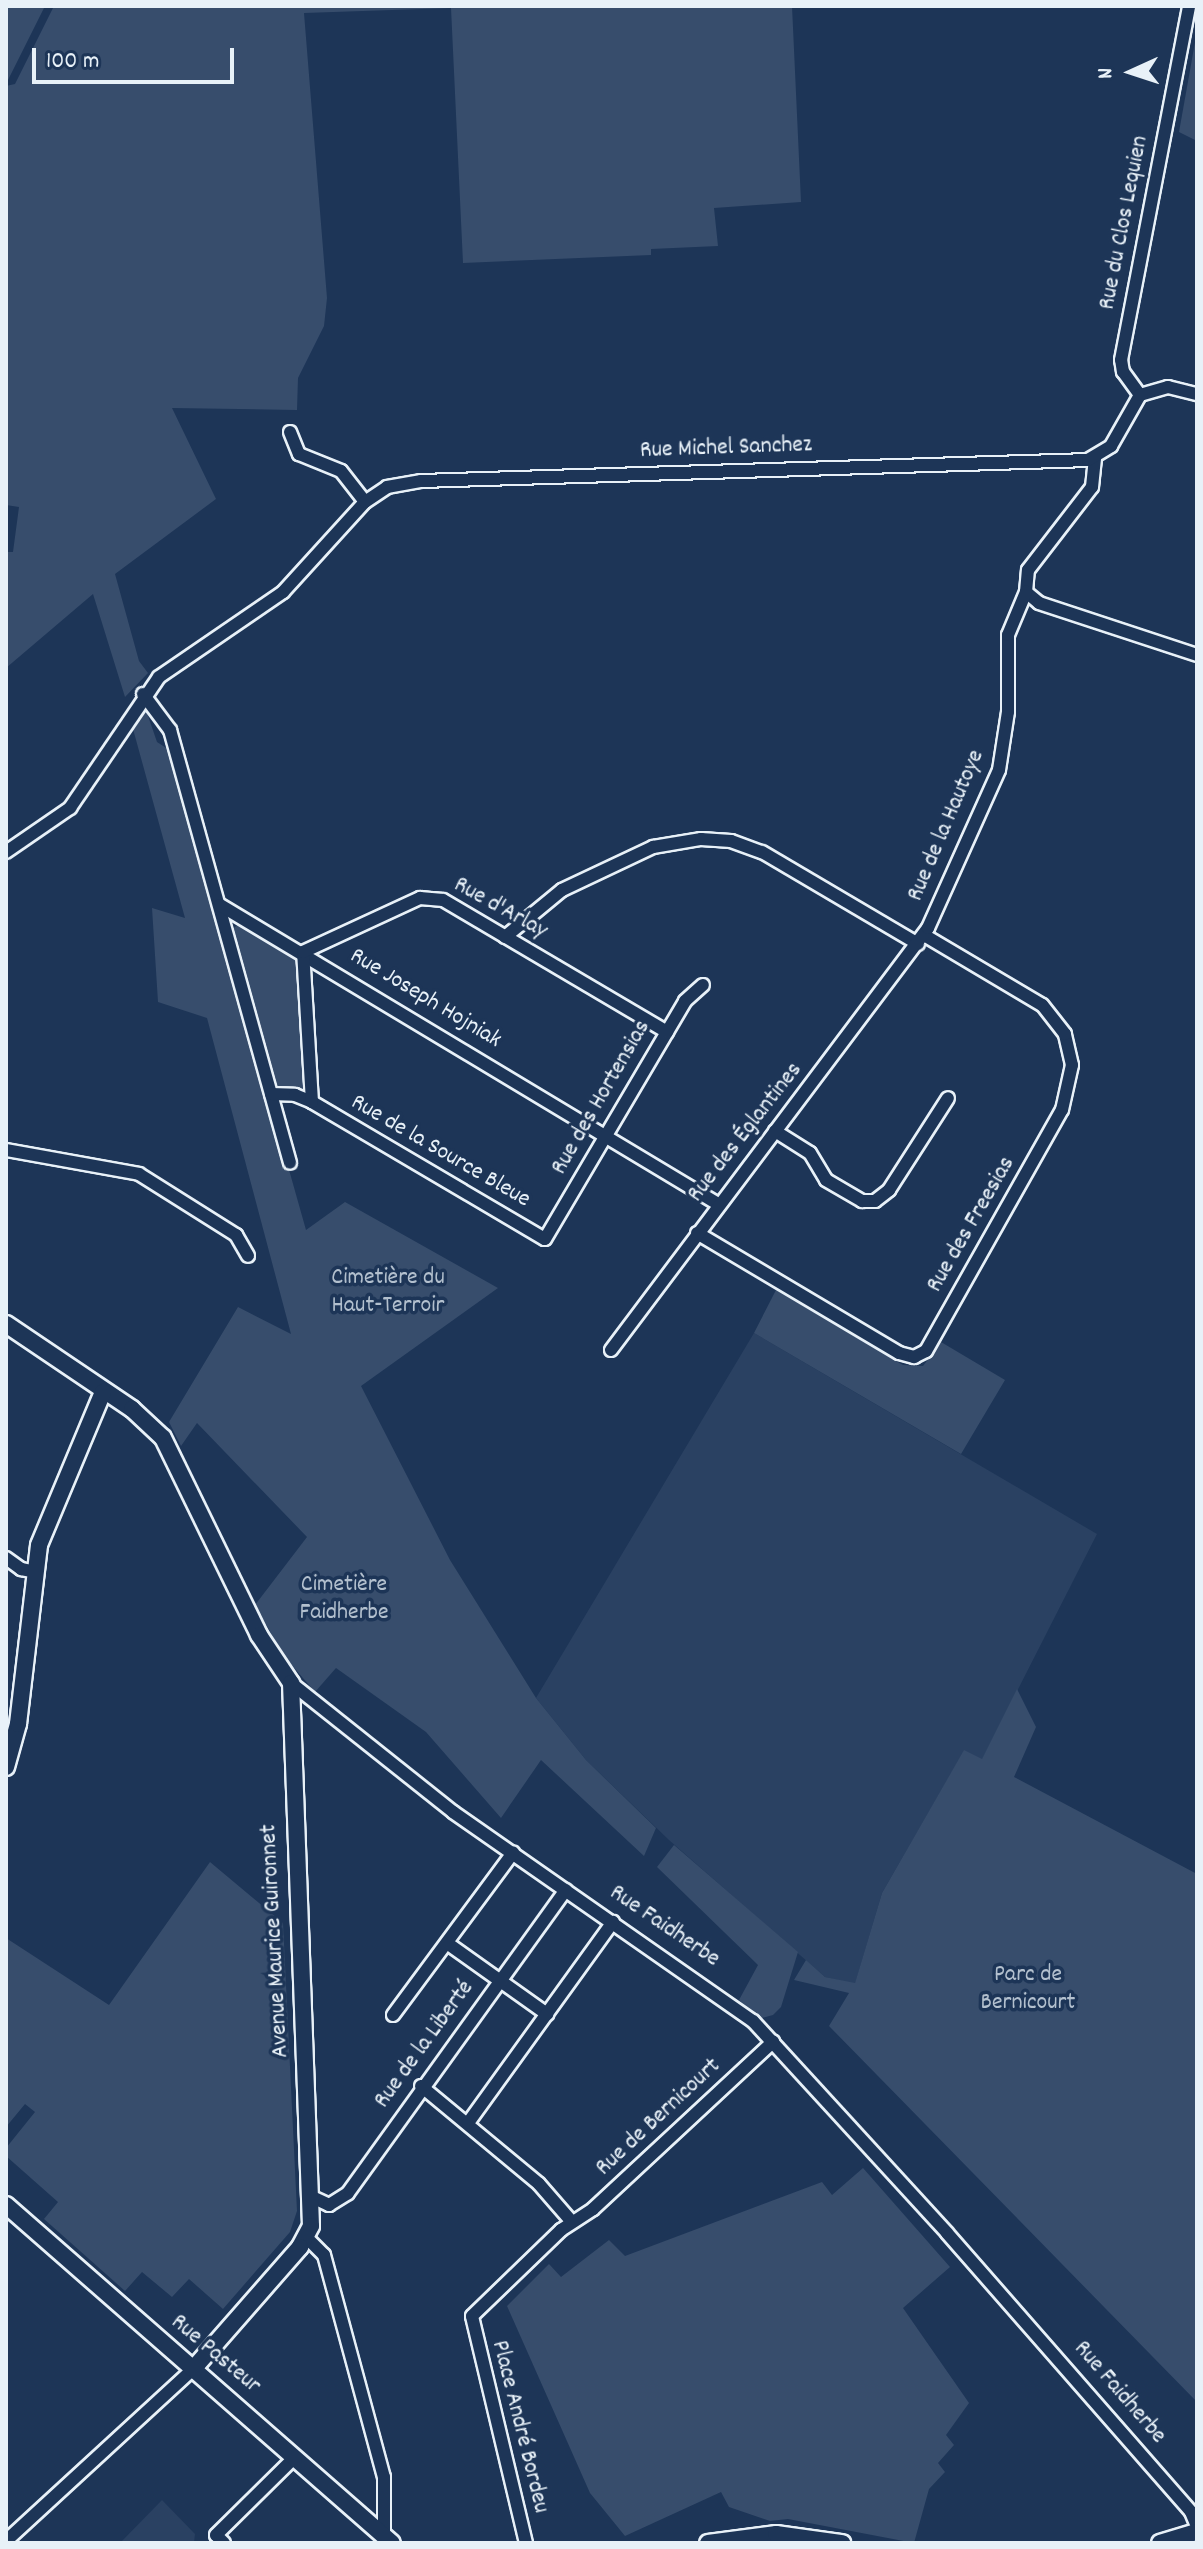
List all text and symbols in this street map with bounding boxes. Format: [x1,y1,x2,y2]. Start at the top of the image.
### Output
scale bar [36,32,238,82]
north arrow [1091,32,1171,112]
text: 100 m [46,45,99,79]
text: N [1091,67,1122,80]
street label: Rue du Clos Lequien [1094,134,1156,312]
street label: Rue Michel Sanchez [639,432,813,466]
street label: Rue de la Hautoye [902,746,992,906]
street label: Rue d'Arlay [448,871,552,947]
street label: Rue Joseph Hojniak [344,942,506,1056]
street label: Rue des Hortensias [546,1016,658,1180]
street label: Rue des Églantines [682,1057,810,1209]
street label: Rue de la Source Bleue [345,1089,535,1215]
street label: Rue des Freesias [922,1152,1022,1298]
park label: Cimetière du Haut-Terroir [331,1265,445,1321]
park label: Cimetière Faidherbe [299,1572,389,1628]
street label: Avenue Maurice Guironnet [256,1823,296,2059]
street label: Rue Faidherbe [603,1880,725,1974]
park label: Parc de Bernicourt [981,1962,1075,2018]
street label: Rue de la Liberté [369,1975,481,2115]
street label: Rue de Bernicourt [591,2053,727,2183]
street label: Rue Pasteur [164,2309,266,2401]
street label: Rue Faidherbe [1066,2336,1172,2450]
street label: Place André Bordeu [484,2338,554,2516]

